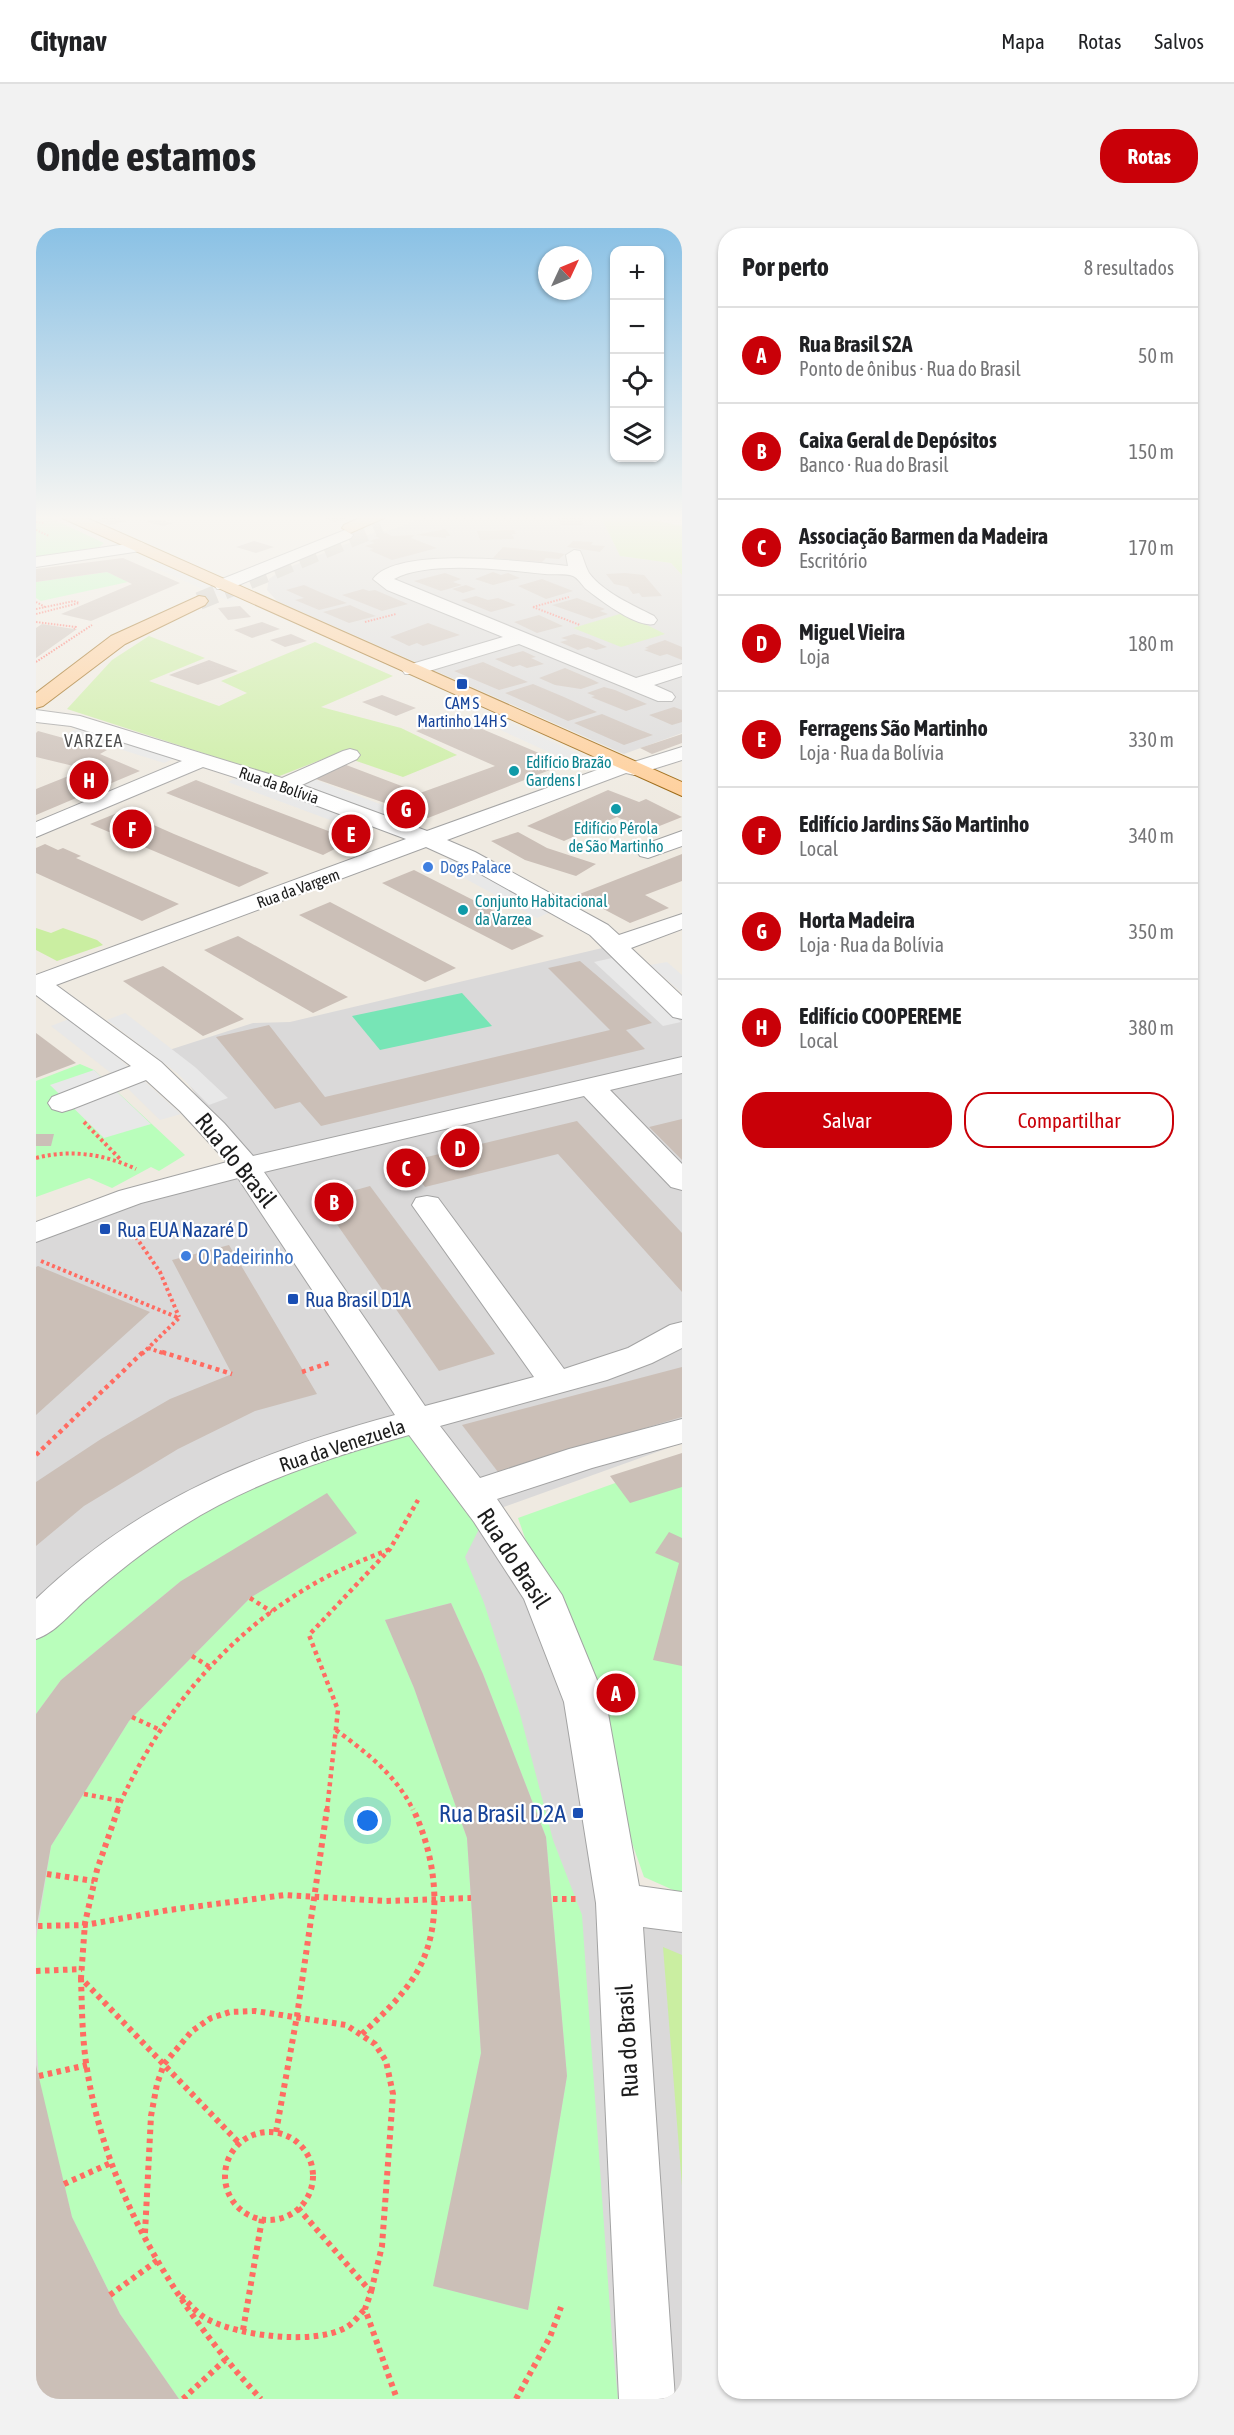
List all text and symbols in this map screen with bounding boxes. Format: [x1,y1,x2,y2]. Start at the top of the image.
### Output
text: Citynav [30,25,107,57]
text: Mapa [1001,29,1045,53]
text: Rotas [1078,29,1121,53]
text: Salvos [1154,29,1204,53]
button: Rotas [1100,129,1198,183]
text: Onde estamos [36,132,256,180]
north arrow [538,246,592,300]
map controls [610,246,664,462]
button: + [610,246,664,300]
text: Por perto [742,252,829,282]
text: 8 resultados [1084,256,1174,279]
button: − [610,300,664,354]
text: Rua Brasil S2A [799,331,913,357]
text: A [757,344,766,367]
text: 50 m [1138,344,1174,367]
button: locate [610,354,664,408]
text: Ponto de ônibus · Rua do Brasil [799,357,1021,380]
button: layers [610,408,664,462]
text: Caixa Geral de Depósitos [799,427,997,453]
text: B [757,440,766,463]
text: 150 m [1129,440,1174,463]
text: Banco · Rua do Brasil [799,453,949,476]
text: Associação Barmen da Madeira [799,523,1048,549]
text: C [757,536,766,559]
text: 170 m [1129,536,1174,559]
text: Escritório [799,549,867,572]
text: Miguel Vieira [799,619,905,645]
text: D [756,632,767,655]
text: 180 m [1129,632,1174,655]
text: Loja [799,645,830,668]
marker: CAM S Martinho 14H S [455,677,469,691]
place label: CAM S Martinho 14H S [417,694,507,730]
text: Ferragens São Martinho [799,715,988,741]
text: E [757,728,766,751]
text: 330 m [1129,728,1174,751]
district label: VARZEA [64,730,124,751]
text: Loja · Rua da Bolívia [799,741,944,764]
place label: Edifício Brazão Gardens I [526,753,612,789]
pin: H [70,758,108,802]
street label: Rua da Bolívia [237,763,321,807]
marker: Edifício Brazão Gardens I [507,764,521,778]
pin: G [386,786,425,832]
marker: Edifício Pérola de São Martinho [609,802,623,816]
pin: F [112,806,152,852]
text: Edifício Jardins São Martinho [799,811,1029,837]
pin: E [332,812,370,856]
place label: Edifício Pérola de São Martinho [569,819,663,855]
text: F [757,824,766,847]
text: 340 m [1129,824,1174,847]
text: Local [799,837,838,860]
place label: Dogs Palace [440,858,511,877]
marker: Dogs Palace [421,860,435,874]
street label: Rua da Vargem [254,865,342,912]
place label: Conjunto Habitacional da Varzea [475,892,608,928]
marker: Conjunto Habitacional da Varzea [456,903,470,917]
text: Horta Madeira [799,907,915,933]
text: G [756,920,767,943]
text: 350 m [1129,920,1174,943]
text: Loja · Rua da Bolívia [799,933,944,956]
text: Edifício COOPEREME [799,1003,961,1029]
text: H [756,1016,767,1039]
text: 380 m [1129,1016,1174,1039]
text: Local [799,1029,838,1052]
button: Salvar [742,1092,952,1148]
button: Compartilhar [964,1092,1174,1148]
street label: Rua do Brasil [190,1107,283,1213]
pin: D [440,1126,480,1170]
pin: C [386,1146,425,1190]
pin: B [314,1180,354,1224]
place label: Rua EUA Nazaré D [117,1218,248,1241]
marker: Rua EUA Nazaré D [98,1222,112,1236]
place label: O Padeirinho [198,1245,294,1268]
marker: O Padeirinho [179,1249,193,1263]
place label: Rua Brasil D1A [305,1288,411,1311]
marker: Rua Brasil D1A [286,1292,300,1306]
street label: Rua da Venezuela [276,1414,408,1476]
street label: Rua do Brasil [472,1503,557,1613]
pin: A [596,1670,636,1716]
place label: Rua Brasil D2A [439,1800,566,1827]
your location [353,1806,382,1835]
marker: Rua Brasil D2A [571,1806,585,1820]
street label: Rua do Brasil [611,1983,643,2098]

